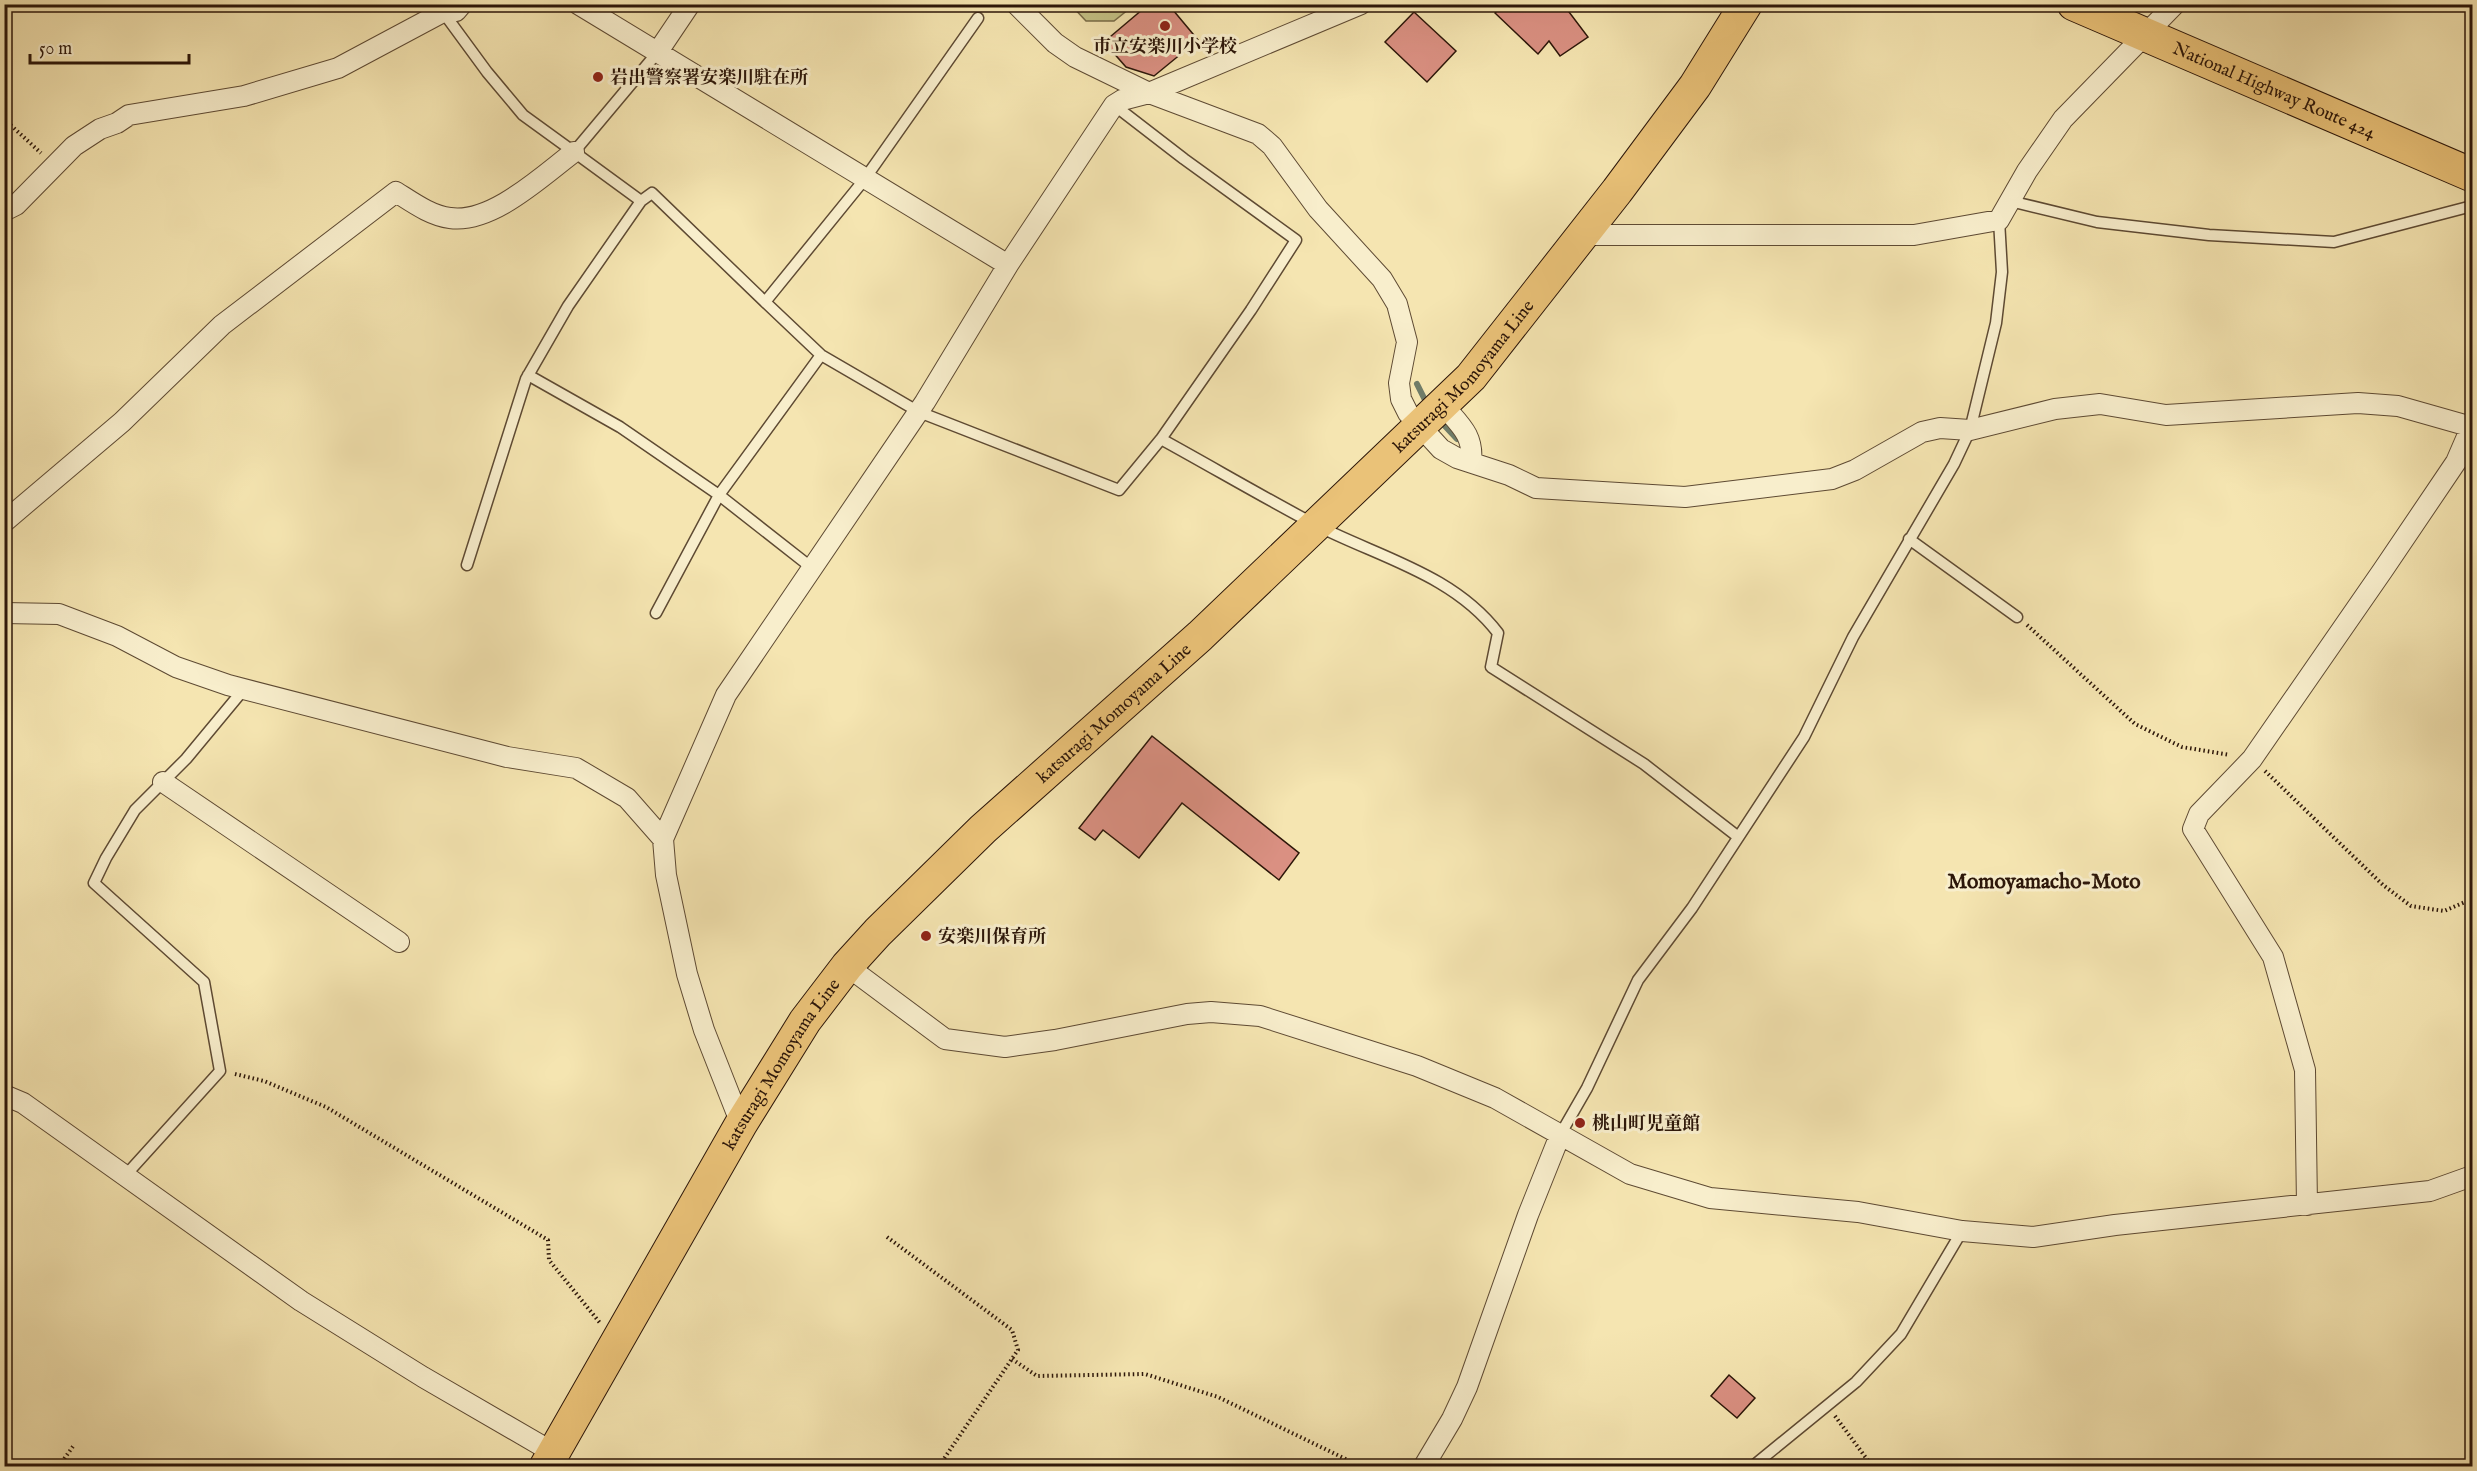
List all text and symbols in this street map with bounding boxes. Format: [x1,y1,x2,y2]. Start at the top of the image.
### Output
marker: 市立安楽川小学校 [1158,19,1172,33]
scale bar [30,27,189,65]
place label: 市立安楽川小学校 [1093,36,1237,59]
text: 50 m [39,38,72,61]
street label: National Highway Route 424 [2169,38,2379,145]
place label: 岩出警察署安楽川駐在所 [610,67,808,90]
marker: 岩出警察署安楽川駐在所 [591,70,605,84]
street label: katsuragi Momoyama Line [1389,296,1540,459]
street label: katsuragi Momoyama Line [1032,639,1197,789]
district label: Momoyamacho-Moto [1947,869,2141,896]
place label: 安楽川保育所 [938,926,1046,949]
marker: 安楽川保育所 [919,929,933,943]
street label: katsuragi Momoyama Line [719,974,846,1154]
place label: 桃山町児童館 [1592,1113,1700,1136]
marker: 桃山町児童館 [1573,1116,1587,1130]

